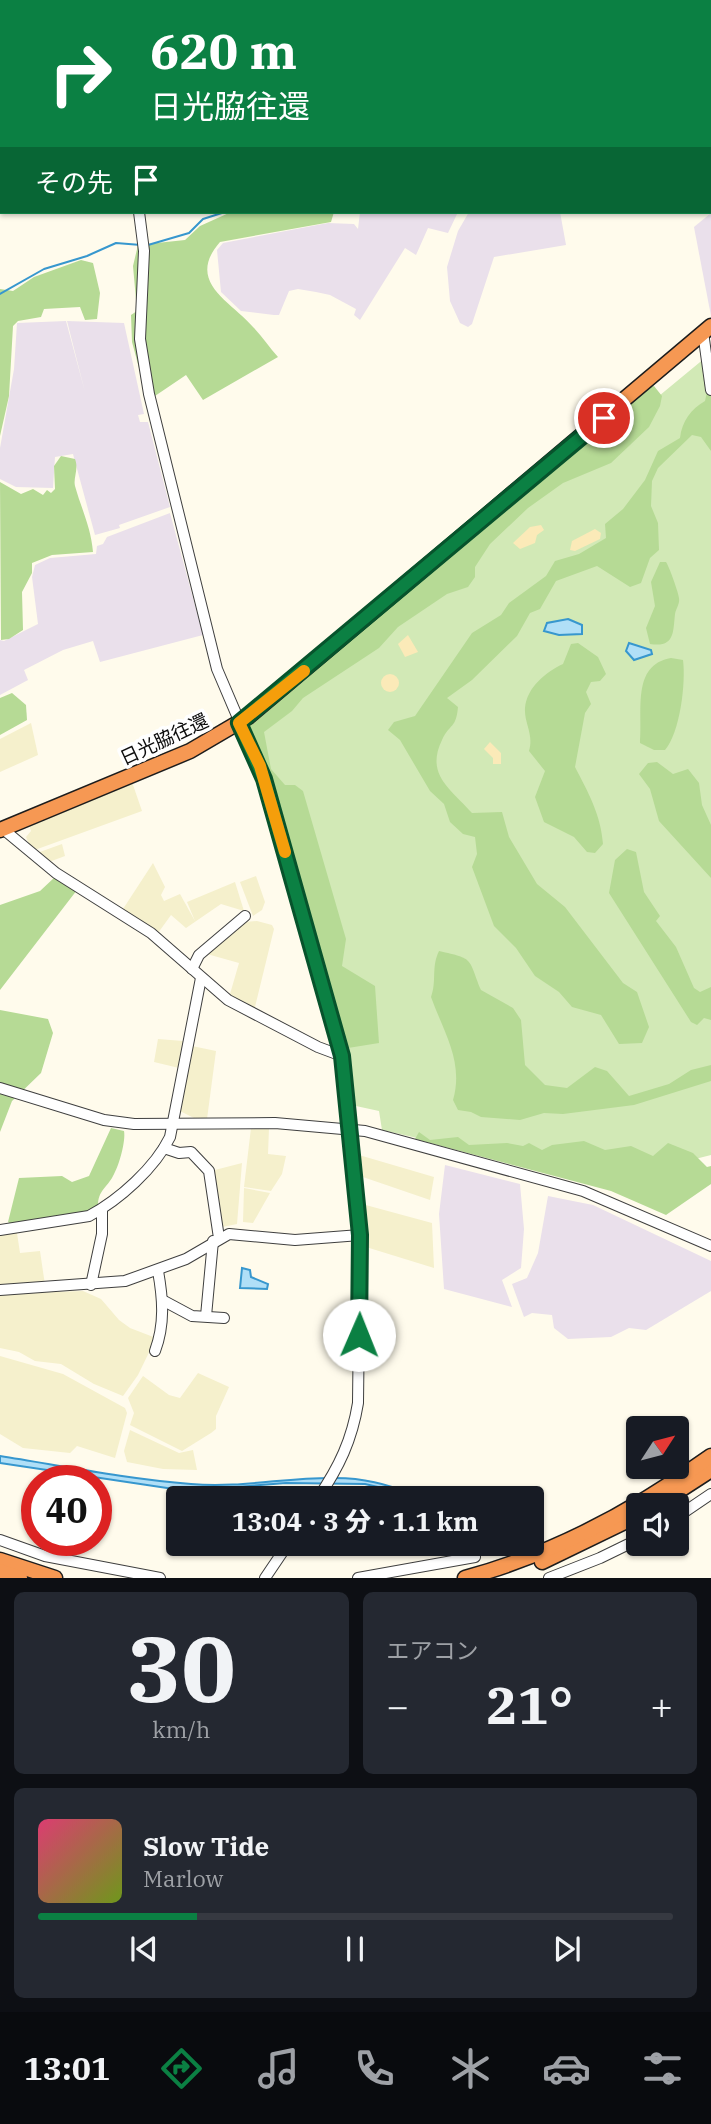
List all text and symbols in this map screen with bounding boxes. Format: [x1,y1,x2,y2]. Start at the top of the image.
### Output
text: 620 m [150,19,297,82]
icon: right [35,28,126,119]
text: 日光脇往還 [150,85,310,127]
icon: arrive [127,161,165,199]
text: その先 [35,165,113,199]
pin [574,388,634,448]
icon: arrive [585,399,623,437]
street label: 日光脇往還 [116,708,212,770]
position arrow [322,1298,396,1372]
north arrow [626,1416,690,1479]
map controls [626,1416,689,1556]
speed limit sign: 40 [21,1465,112,1556]
button: sound [626,1493,689,1556]
text: 13:04 · 3 分 · 1.1 km [232,1504,478,1538]
text: 30 [127,1609,236,1727]
text: エアコン [387,1635,479,1665]
text: 21° [486,1671,573,1738]
text: − [387,1681,409,1730]
text: + [650,1681,673,1730]
text: km/h [152,1714,210,1744]
text: Slow Tide [143,1829,269,1863]
text: Marlow [143,1863,223,1893]
icon: previous [125,1930,163,1968]
icon: pause [336,1930,374,1968]
icon: next [548,1930,586,1968]
icon: directions [157,2044,206,2093]
icon: music [254,2044,303,2093]
icon: phone [350,2044,399,2093]
icon: climate [446,2044,495,2093]
icon: car [542,2044,591,2093]
icon: filters [638,2044,687,2093]
text: 13:01 [24,2047,110,2089]

